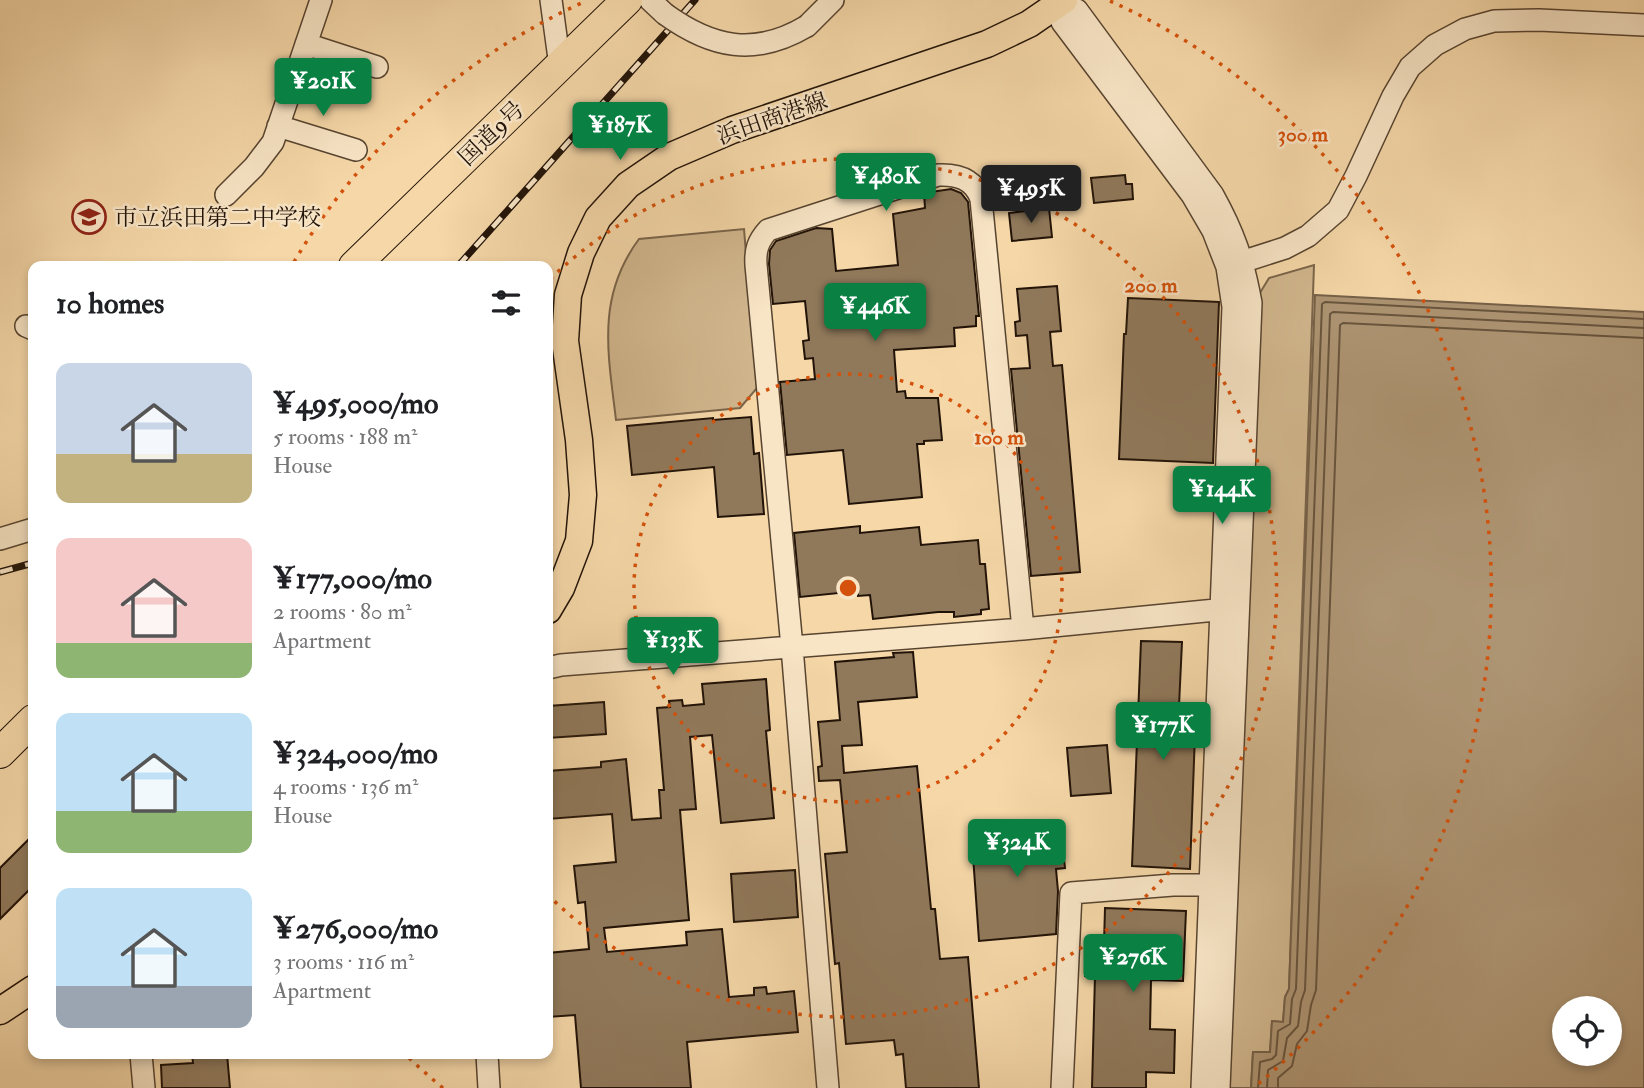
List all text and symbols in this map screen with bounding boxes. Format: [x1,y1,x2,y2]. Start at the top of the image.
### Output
pin: ¥201K [274,58,372,118]
text: ¥201K [291,66,355,95]
street label: 浜田商港線 [713,86,831,151]
street label: 国道9号 [452,95,530,172]
pin: ¥187K [571,102,669,162]
text: ¥187K [589,110,651,139]
text: 300 m [1278,121,1329,148]
pin: ¥480K [837,154,935,213]
text: ¥480K [852,161,920,190]
pin: ¥495K [982,166,1080,225]
text: ¥495K [997,173,1065,202]
school or university icon: 市立浜田第二中学校 [70,198,108,236]
place label: 市立浜田第二中学校 [114,203,321,232]
text: 200 m [1125,272,1178,299]
icon: filters [487,284,525,322]
pin: ¥446K [826,284,924,343]
text: 10 homes [56,285,164,322]
text: ¥446K [840,291,910,320]
text: ¥495,000/mo [273,385,438,422]
icon: home [112,391,196,475]
text: 5 rooms · 188 m² [273,422,417,451]
text: 100 m [974,424,1025,451]
text: House [273,451,332,480]
pin: ¥144K [1173,466,1271,526]
text: ¥144K [1189,474,1255,503]
text: ¥177,000/mo [273,560,432,597]
icon: home [112,566,196,650]
centre of rings [836,576,860,600]
text: 2 rooms · 80 m² [273,597,412,626]
pin: ¥133K [624,618,722,677]
text: ¥133K [643,625,703,654]
text: Apartment [273,626,371,655]
pin: ¥177K [1114,702,1212,762]
text: ¥177K [1132,710,1194,739]
text: ¥324,000/mo [273,735,438,772]
icon: home [112,741,196,825]
text: 4 rooms · 136 m² [273,772,419,801]
text: House [273,801,332,830]
pin: ¥324K [968,820,1066,879]
text: ¥324K [984,827,1050,856]
text: ¥276,000/mo [273,910,438,947]
icon: home [112,916,196,1000]
pin: ¥276K [1084,934,1182,994]
text: ¥276K [1099,942,1167,971]
text: 3 rooms · 116 m² [273,947,414,976]
text: Apartment [273,976,371,1005]
map controls [1552,996,1622,1066]
button: locate [1552,996,1622,1066]

